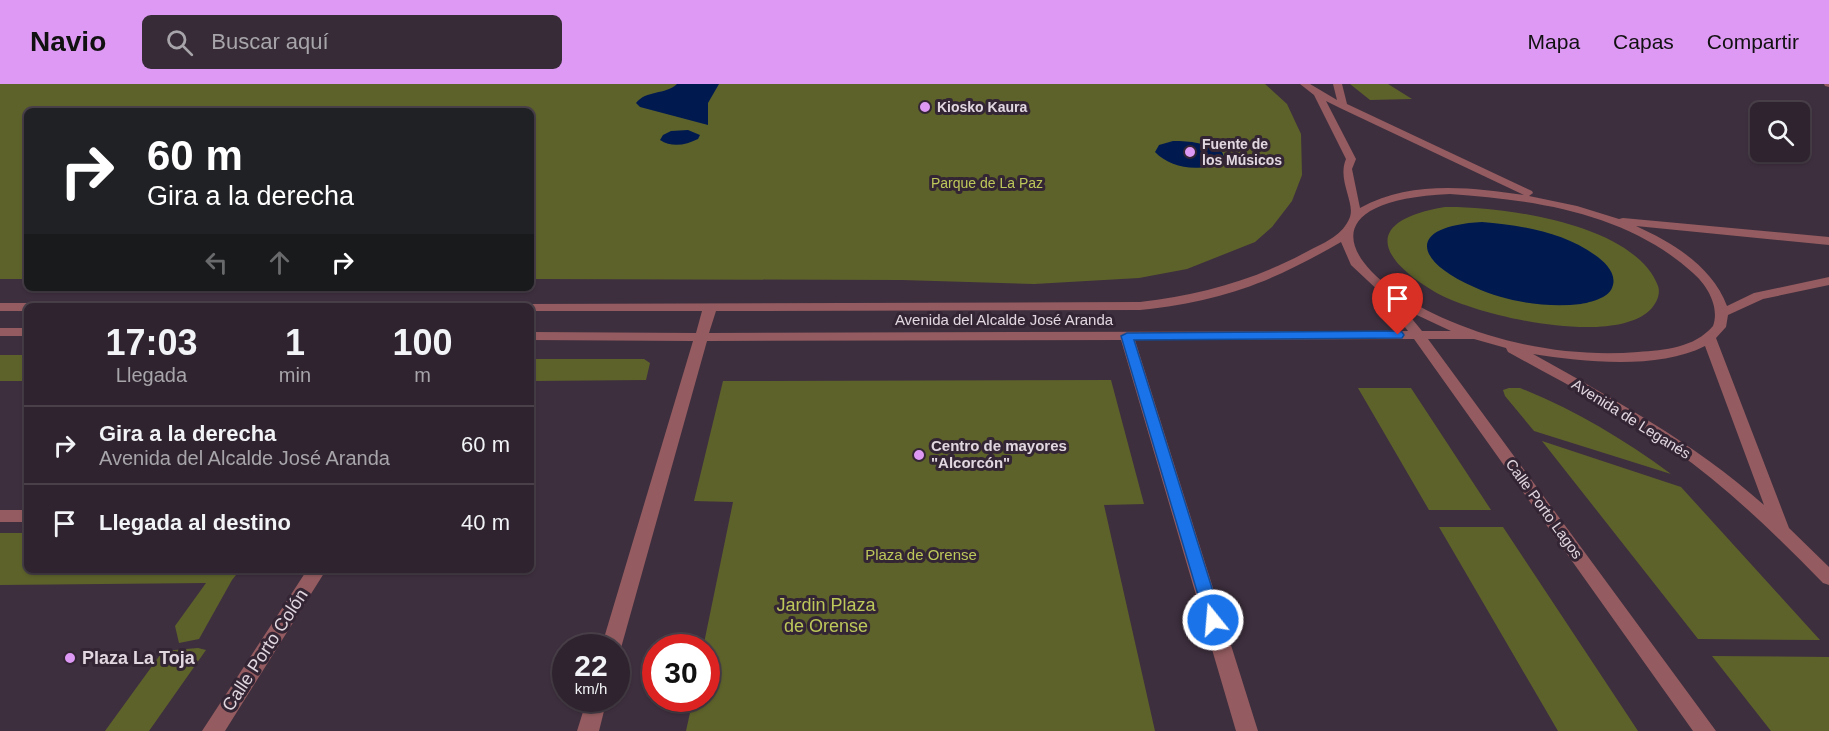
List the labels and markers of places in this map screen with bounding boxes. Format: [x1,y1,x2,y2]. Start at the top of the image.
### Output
place label: Kiosko Kaura [937,99,1027,115]
marker: Kiosko Kaura [918,100,932,114]
place label: Fuente de los Músicos [1202,136,1282,168]
marker: Fuente de los Músicos [1183,145,1197,159]
pin [1372,273,1423,335]
place label: Centro de mayores "Alcorcón" [931,437,1067,471]
marker: Centro de mayores "Alcorcón" [912,448,926,462]
place label: Plaza La Toja [82,648,196,668]
marker: Plaza La Toja [63,651,77,665]

